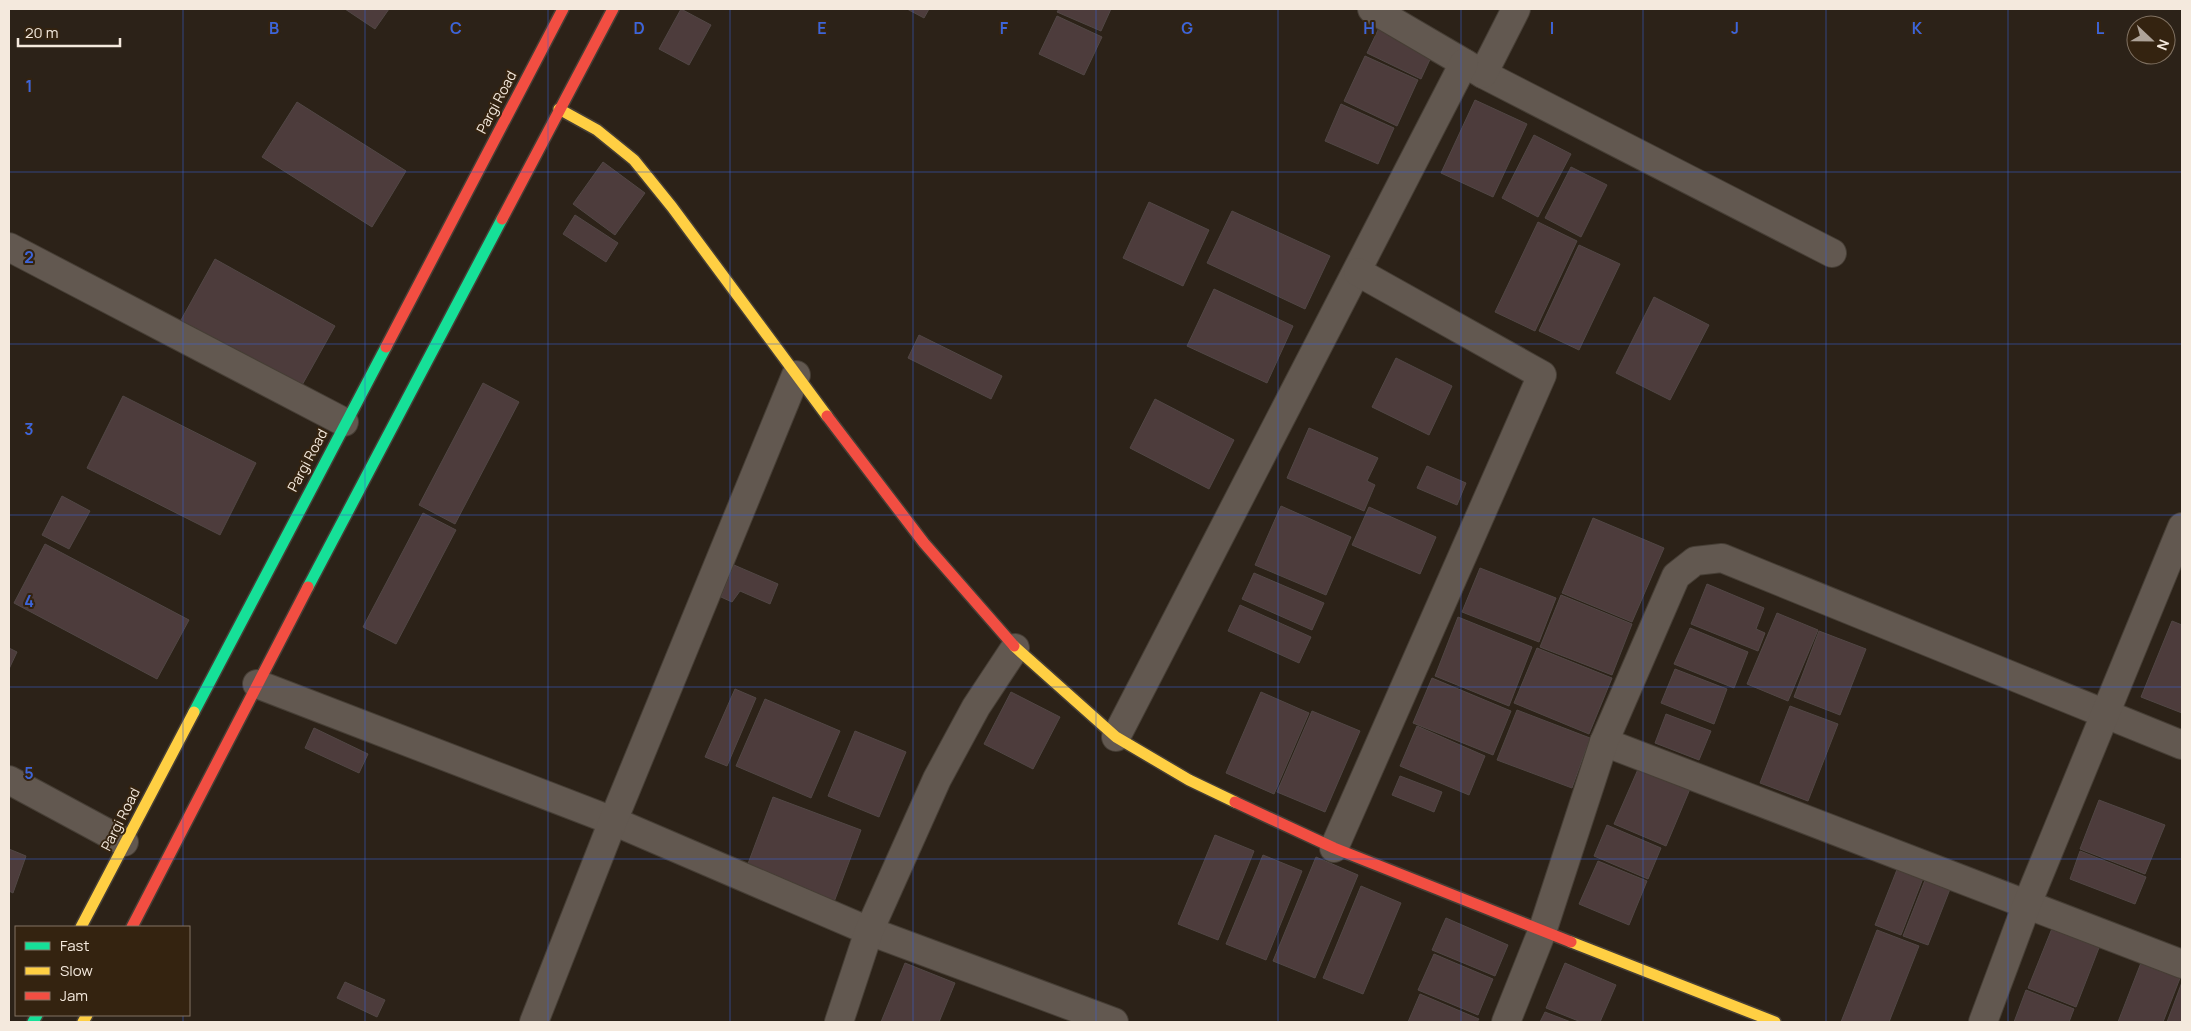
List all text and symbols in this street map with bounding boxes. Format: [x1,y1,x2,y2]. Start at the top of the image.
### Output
scale bar [18,15,120,47]
north arrow [2126,15,2176,65]
text: B [269,17,279,39]
text: C [450,17,462,39]
text: D [633,17,645,39]
text: E [817,17,827,39]
text: F [1000,17,1009,39]
text: G [1181,17,1193,39]
text: H [1363,17,1375,39]
text: I [1550,17,1554,39]
text: J [1731,17,1739,39]
text: K [1912,17,1923,39]
text: L [2096,17,2105,39]
text: 20 m [25,22,58,43]
text: N [2153,37,2174,53]
street label: Pargi Road [472,67,520,137]
text: 1 [25,75,33,97]
text: 2 [24,246,34,268]
text: 3 [24,418,34,440]
street label: Pargi Road [283,425,331,495]
text: 4 [24,590,34,612]
text: 5 [24,762,34,784]
street label: Pargi Road [96,784,144,854]
legend [15,926,190,1016]
text: Fast [60,935,89,956]
text: Slow [60,960,93,981]
text: Jam [60,985,88,1006]

